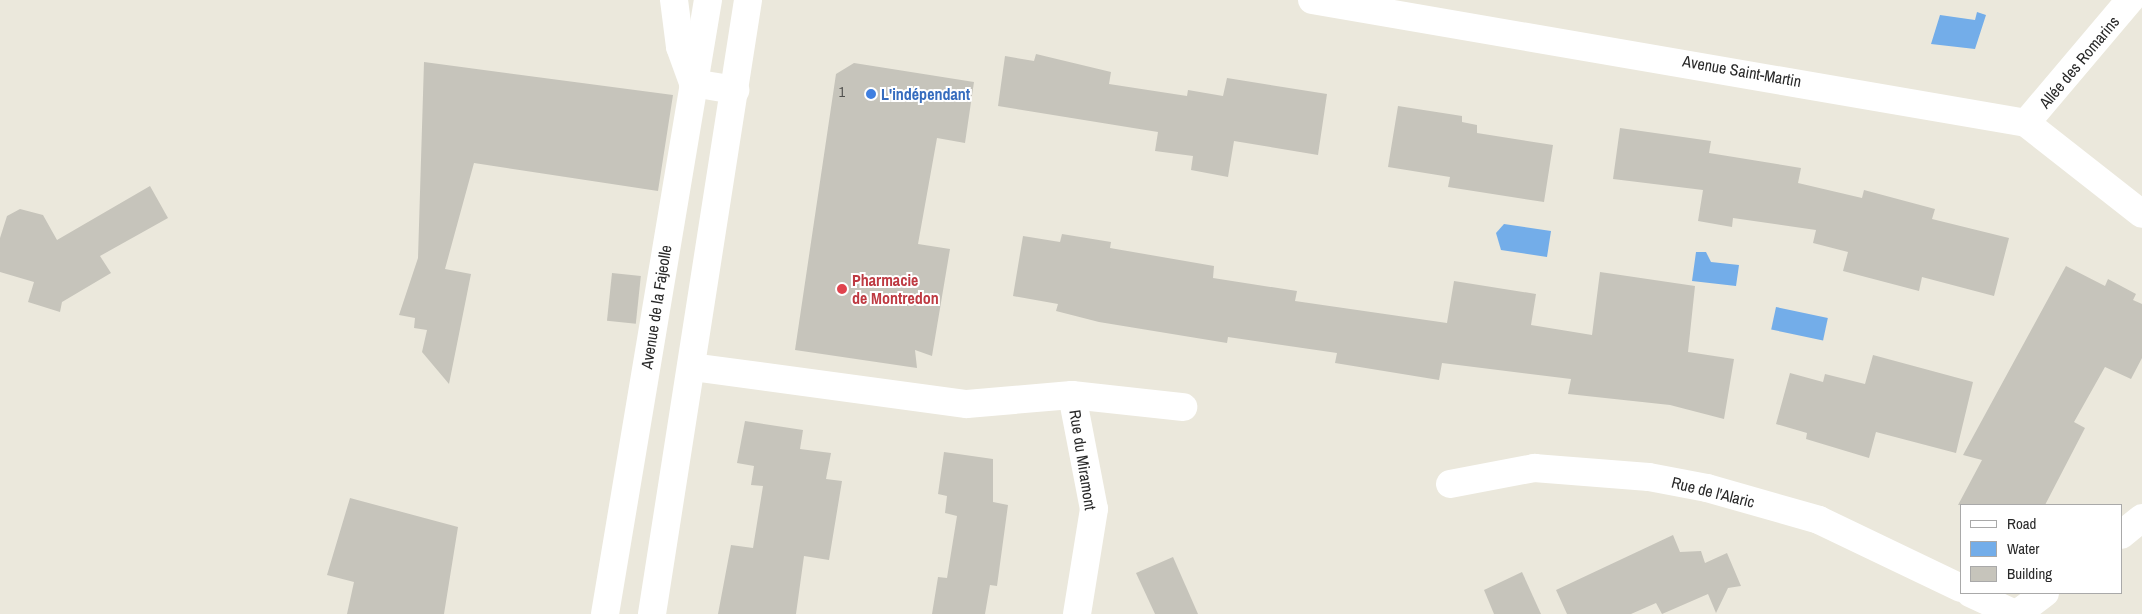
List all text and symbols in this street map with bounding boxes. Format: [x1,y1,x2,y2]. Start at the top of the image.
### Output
street label: Allée des Romarins [2035,12,2123,112]
street label: Avenue Saint-Martin [1681,51,1803,91]
house number: 1 [839,84,845,100]
place label: L'indépendant [881,84,970,104]
marker: L'indépendant [865,88,877,100]
street label: Avenue de la Fajeolle [637,244,675,370]
place label: Pharmacie de Montredon [852,270,939,308]
marker: Pharmacie de Montredon [836,283,848,295]
street label: Rue du Miramont [1066,408,1100,512]
street label: Rue de l'Alaric [1669,472,1757,512]
legend [1960,504,2122,594]
text: Road [2007,513,2036,534]
text: Water [2007,538,2039,559]
text: Building [2007,563,2052,584]

